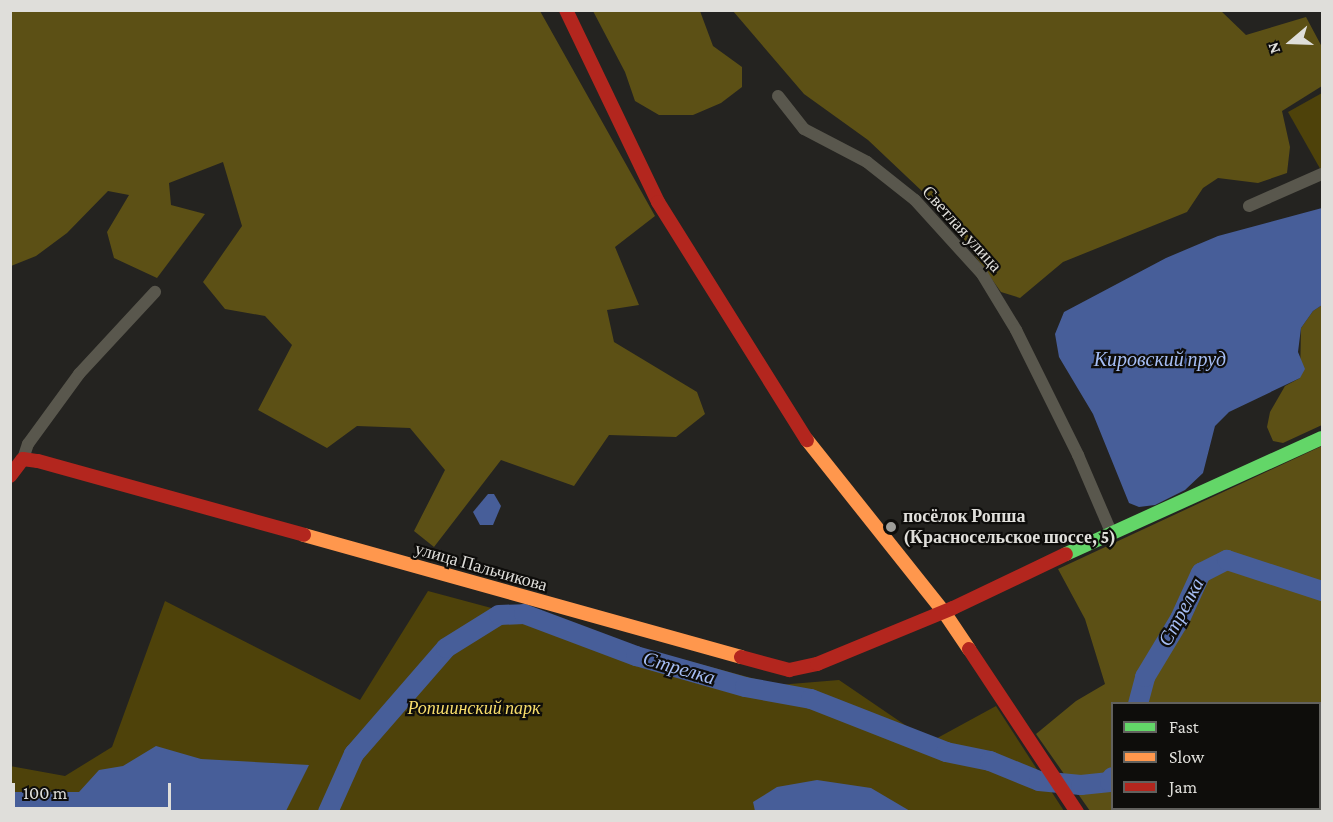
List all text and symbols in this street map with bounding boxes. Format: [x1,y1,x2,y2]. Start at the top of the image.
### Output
north arrow [1261,12,1321,72]
text: N [1264,40,1283,56]
street label: Светлая улица [918,181,1006,277]
water label: Кировский пруд [1094,347,1226,371]
place label: посёлок Ропша (Красносельское шоссе, 5) [903,506,1116,548]
marker: посёлок Ропша (Красносельское шоссе, 5) [884,520,898,534]
street label: улица Пальчикова [412,538,550,596]
water label: Стрелка [1153,574,1209,650]
water label: Стрелка [640,646,718,690]
park label: Ропшинский парк [407,697,541,719]
legend [1111,702,1321,810]
text: Fast [1169,717,1199,737]
text: Slow [1169,747,1204,767]
scale bar [15,771,174,809]
text: Jam [1169,777,1197,797]
text: 100 m [23,783,67,803]

